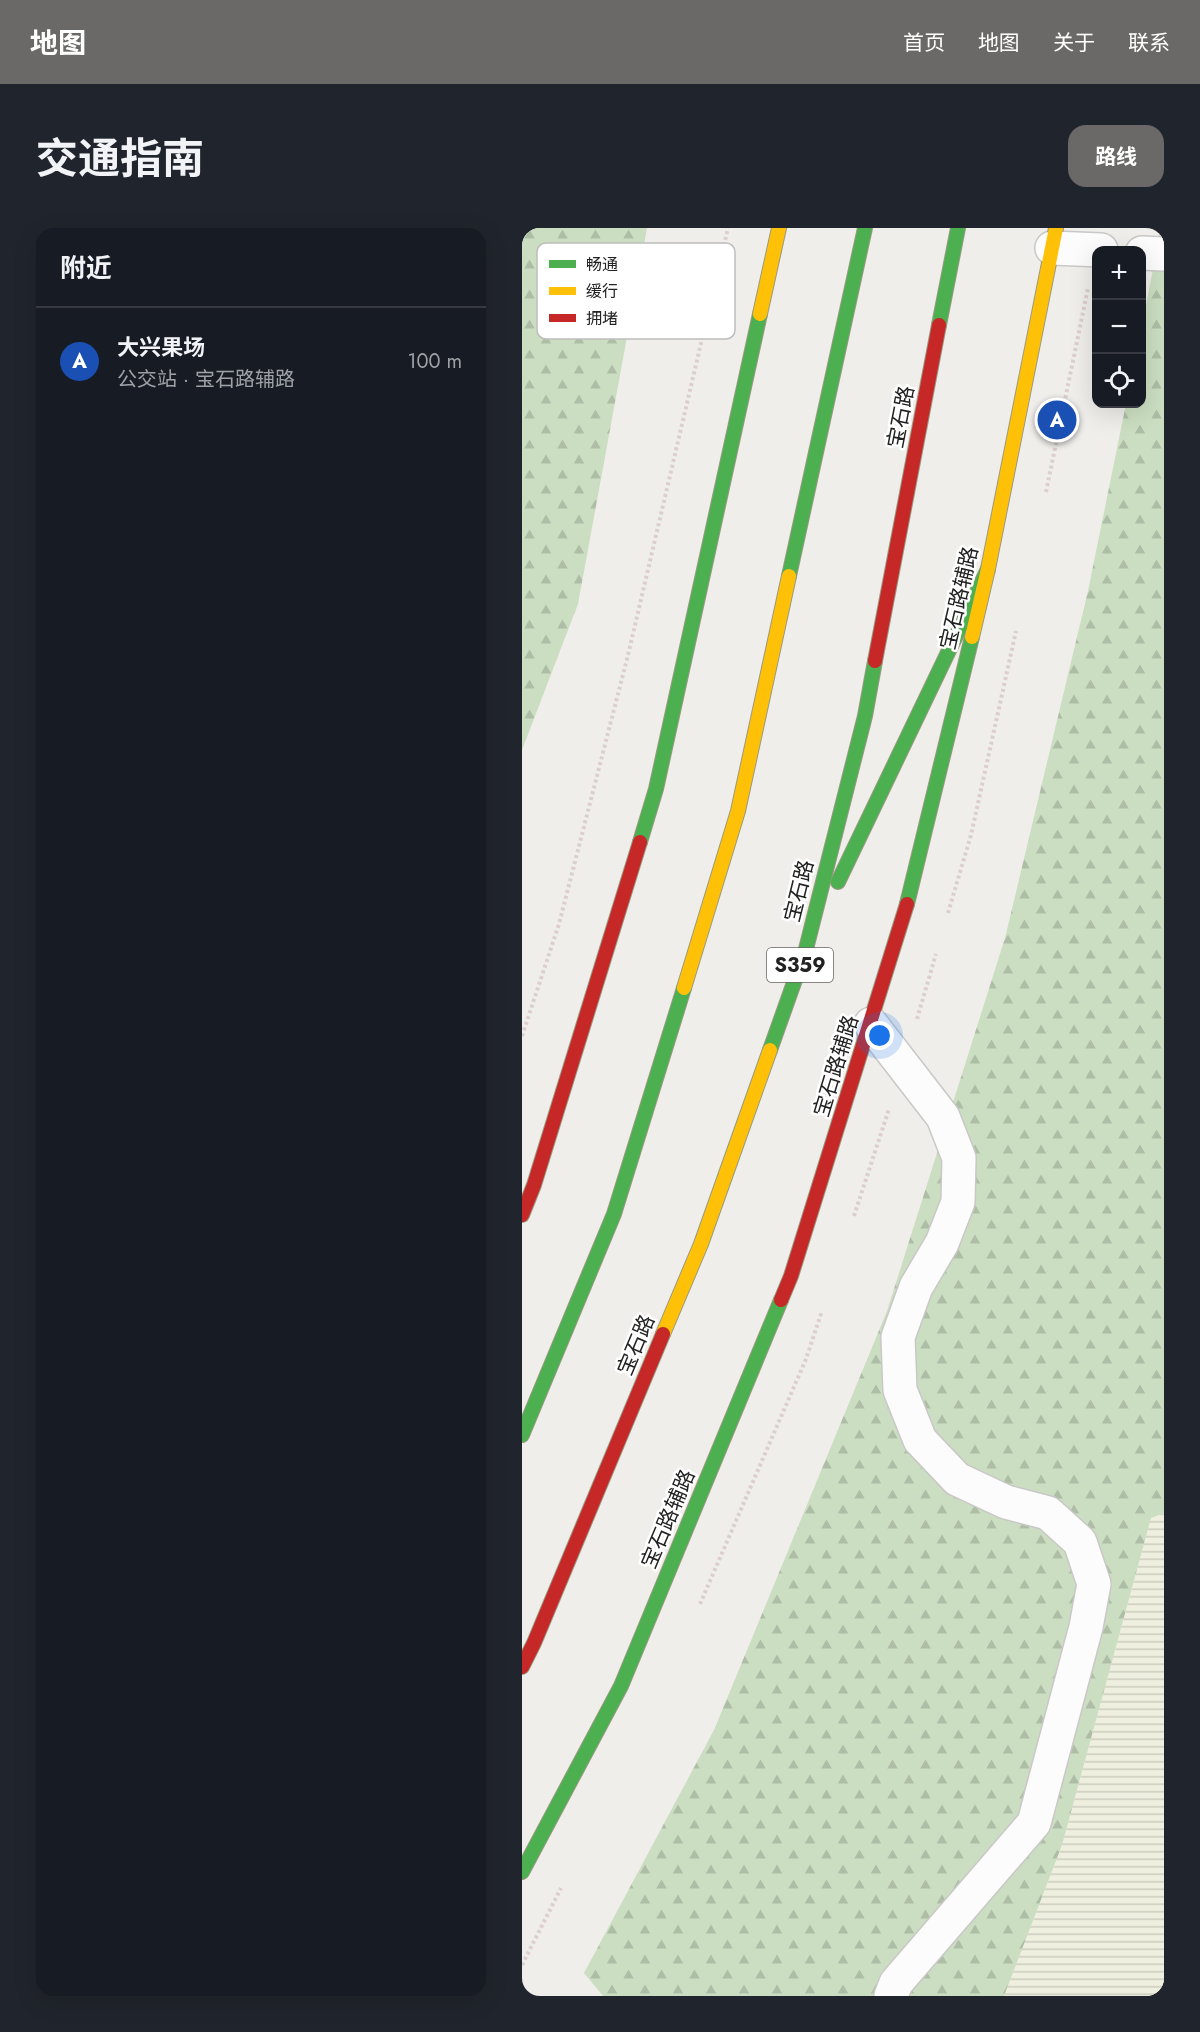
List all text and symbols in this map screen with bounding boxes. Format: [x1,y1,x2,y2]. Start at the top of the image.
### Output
text: 地图 [30,23,86,64]
text: 首页 [903,28,945,58]
text: 地图 [978,28,1020,58]
text: 关于 [1053,28,1095,58]
text: 联系 [1128,28,1170,58]
button: 路线 [1068,125,1164,187]
text: 交通指南 [36,128,204,189]
legend [537,243,735,339]
map controls [1092,246,1146,408]
button: + [1092,246,1146,300]
text: 附近 [60,249,112,287]
text: 畅通 [586,253,618,276]
text: 缓行 [586,280,618,303]
button: − [1092,300,1146,354]
text: 拥堵 [586,307,618,330]
text: 大兴果场 [117,331,205,363]
text: A [72,347,87,376]
text: 100 m [407,347,462,376]
button: locate [1092,354,1146,408]
text: 公交站 · 宝石路辅路 [117,365,295,394]
street label: 宝石路 [880,383,922,451]
pin: A [1038,398,1076,442]
street label: 宝石路辅路 [933,543,985,653]
street label: 宝石路 [777,857,821,925]
road number: S359 [767,948,833,982]
street label: 宝石路辅路 [806,1011,866,1121]
your location [865,1021,894,1050]
street label: 宝石路 [610,1310,662,1380]
street label: 宝石路辅路 [634,1465,702,1573]

